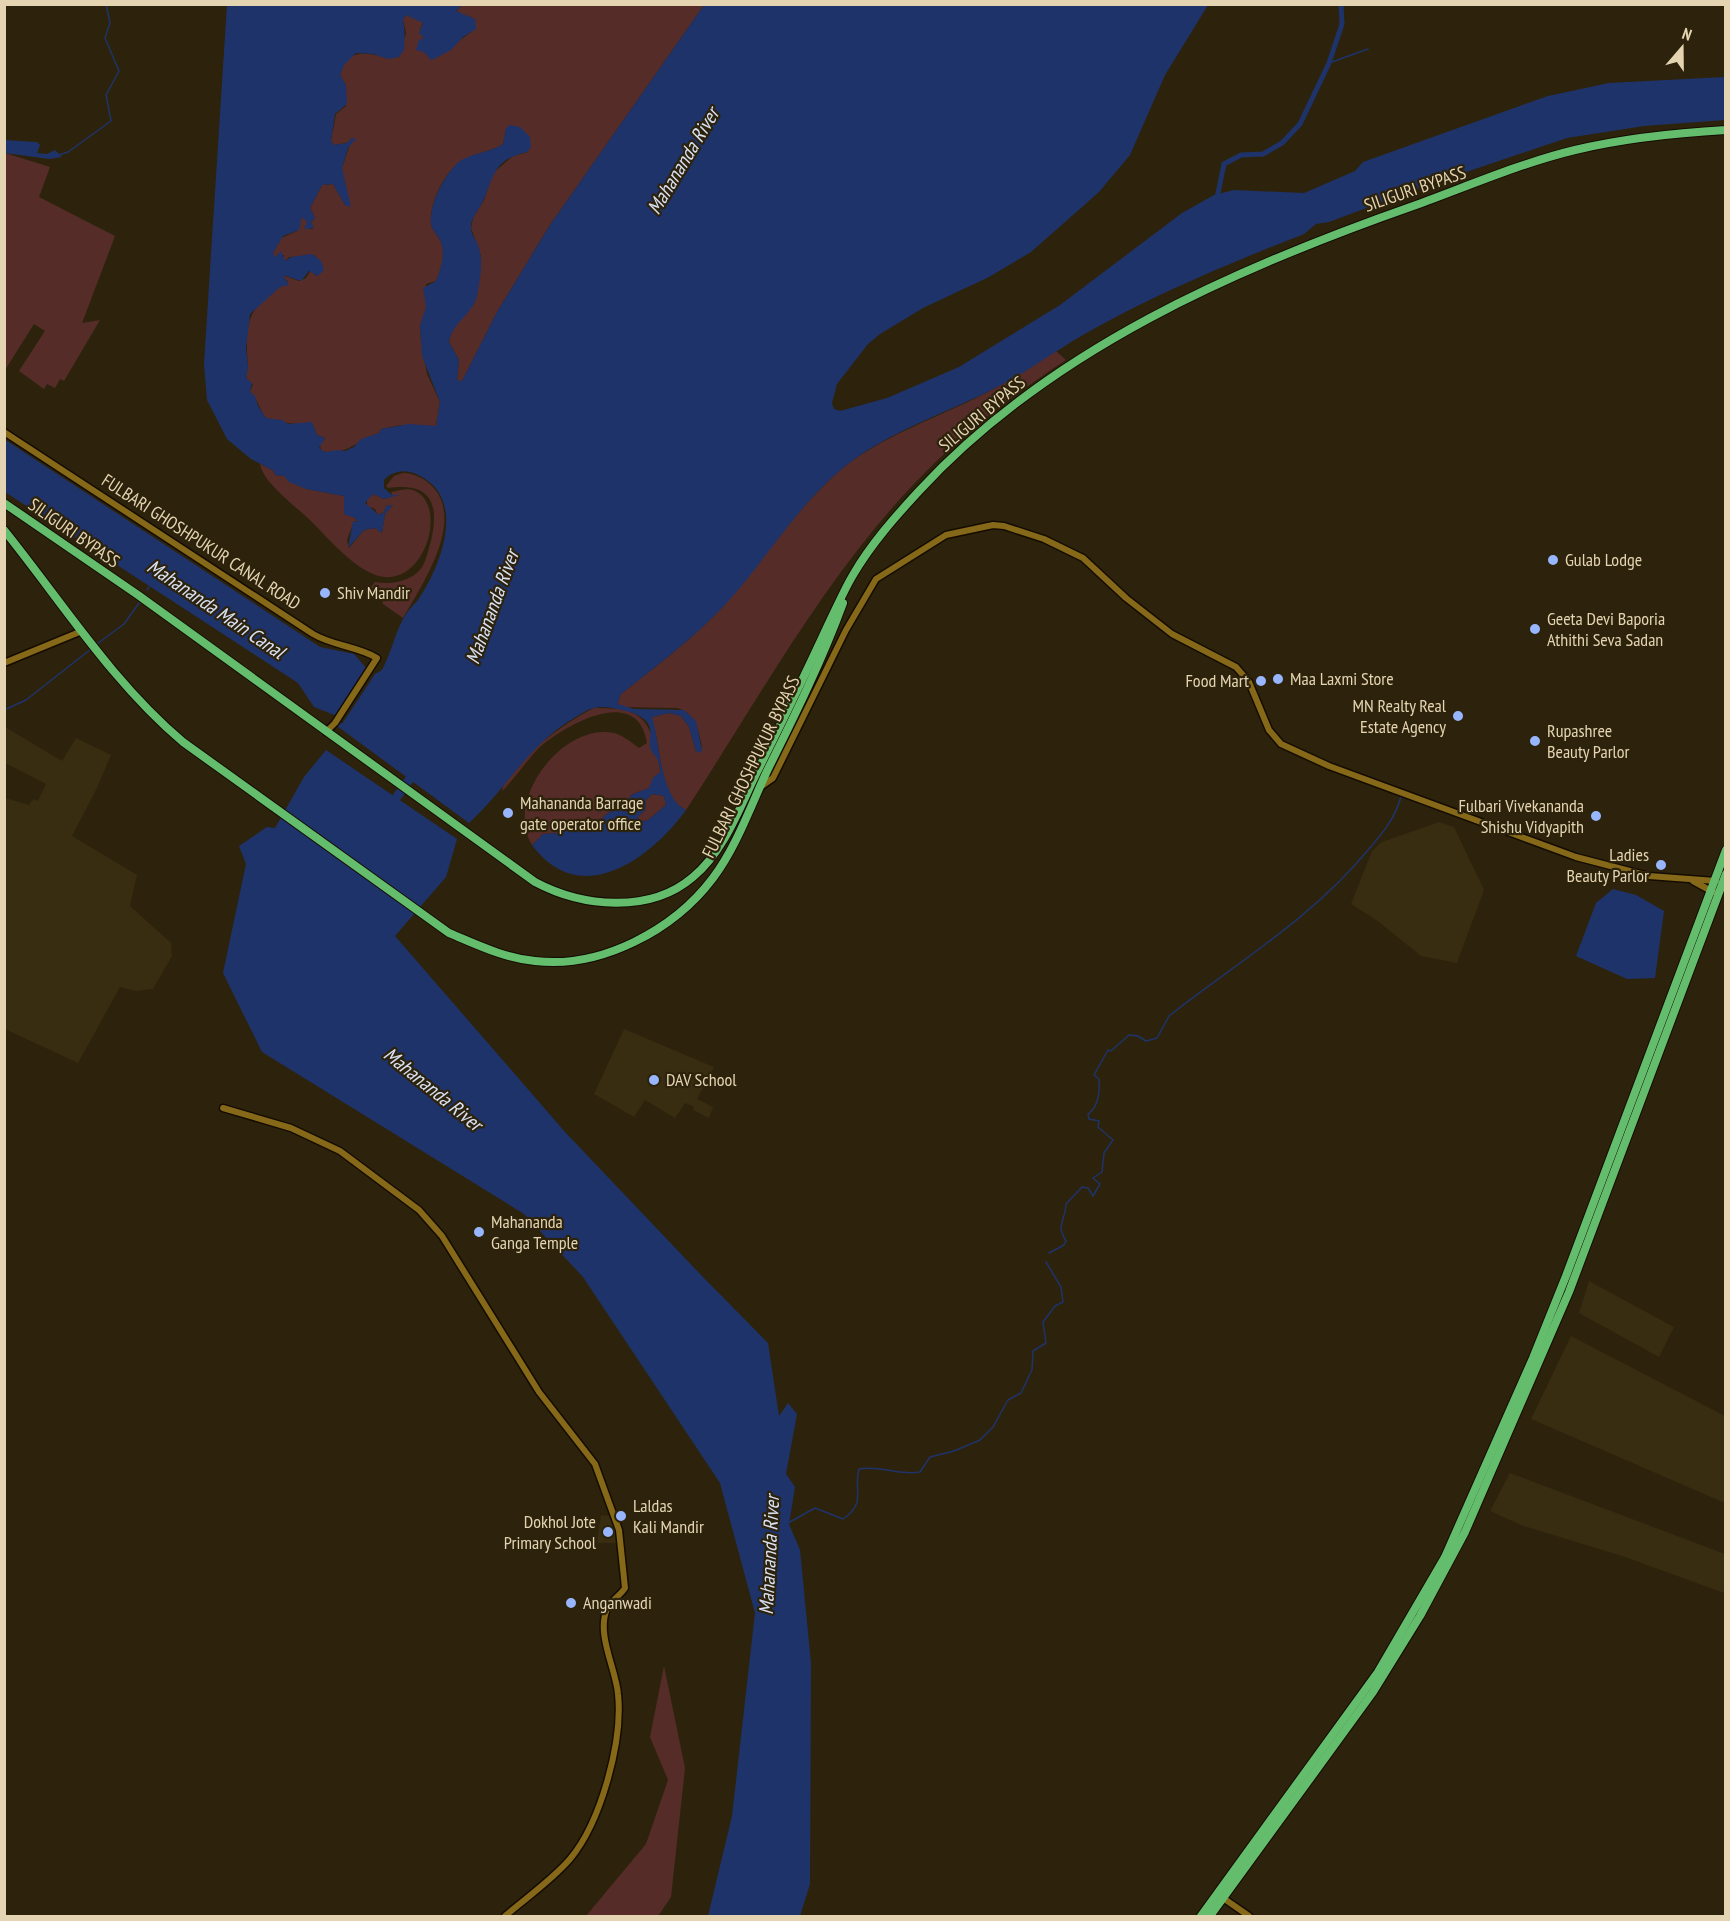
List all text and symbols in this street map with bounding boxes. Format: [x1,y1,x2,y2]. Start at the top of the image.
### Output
north arrow [1652,18,1712,78]
text: N [1680,23,1695,45]
water label: Mahananda River [641,101,726,219]
street label: SILIGURI BYPASS [1361,160,1469,217]
street label: SILIGURI BYPASS [934,370,1030,457]
street label: FULBARI GHOSHPUKUR CANAL ROAD [97,469,305,615]
street label: SILIGURI BYPASS [24,493,125,573]
water label: Mahananda River [459,544,526,668]
place label: Gulab Lodge [1565,548,1642,571]
water label: Mahananda Main Canal [142,553,292,666]
marker: Gulab Lodge [1546,553,1560,567]
place label: Shiv Mandir [337,581,410,604]
marker: Shiv Mandir [318,586,332,600]
place label: Geeta Devi Baporia Athithi Seva Sadan [1547,607,1665,651]
marker: Geeta Devi Baporia Athithi Seva Sadan [1528,622,1542,636]
place label: Maa Laxmi Store [1290,667,1394,690]
place label: Food Mart [1185,669,1249,692]
street label: FULBARI GHOSHPUKUR BYPASS [696,672,805,862]
marker: Maa Laxmi Store [1271,672,1285,686]
marker: Food Mart [1254,674,1268,688]
place label: MN Realty Real Estate Agency [1353,694,1447,738]
marker: MN Realty Real Estate Agency [1451,709,1465,723]
place label: Rupashree Beauty Parlor [1547,719,1630,763]
marker: Rupashree Beauty Parlor [1528,734,1542,748]
place label: Mahananda Barrage gate operator office [520,791,644,835]
place label: Fulbari Vivekananda Shishu Vidyapith [1458,794,1584,838]
marker: Mahananda Barrage gate operator office [501,806,515,820]
marker: Fulbari Vivekananda Shishu Vidyapith [1589,809,1603,823]
place label: Ladies Beauty Parlor [1567,843,1649,887]
marker: Ladies Beauty Parlor [1654,858,1668,872]
water label: Mahananda River [378,1041,490,1138]
place label: DAV School [666,1068,737,1091]
marker: DAV School [647,1073,661,1087]
place label: Mahananda Ganga Temple [491,1210,578,1254]
marker: Mahananda Ganga Temple [472,1225,486,1239]
water label: Mahananda River [753,1492,785,1615]
place label: Laldas Kali Mandir [633,1494,704,1538]
marker: Laldas Kali Mandir [614,1509,628,1523]
place label: Dokhol Jote Primary School [504,1510,597,1554]
marker: Dokhol Jote Primary School [601,1525,615,1539]
place label: Anganwadi [583,1591,652,1614]
marker: Anganwadi [564,1596,578,1610]

